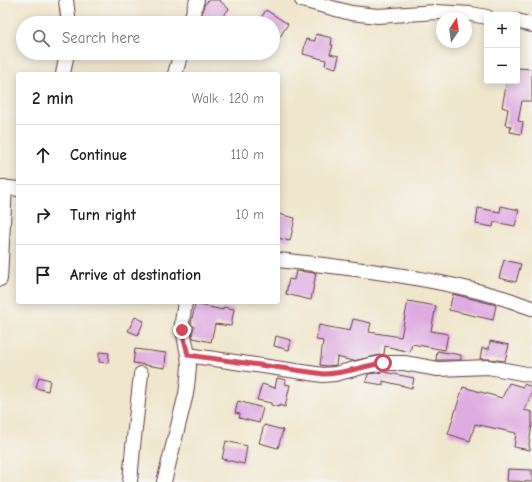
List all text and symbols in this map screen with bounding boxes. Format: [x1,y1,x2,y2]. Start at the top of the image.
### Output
north arrow [436,12,472,48]
map controls [484,12,520,84]
button: + [484,12,520,48]
search box [16,16,280,60]
icon: search [30,27,52,49]
text: Search here [62,29,140,47]
button: − [484,48,520,84]
text: 2 min [32,89,73,108]
text: Walk · 120 m [192,91,264,106]
icon: ahead [32,144,54,166]
text: Continue [70,146,127,164]
text: 110 m [231,147,264,162]
icon: right [32,204,54,226]
text: Turn right [70,206,136,224]
text: 10 m [236,207,264,222]
icon: arrive [32,264,54,286]
text: Arrive at destination [70,266,201,284]
route end [173,321,191,339]
route start [374,354,392,372]

